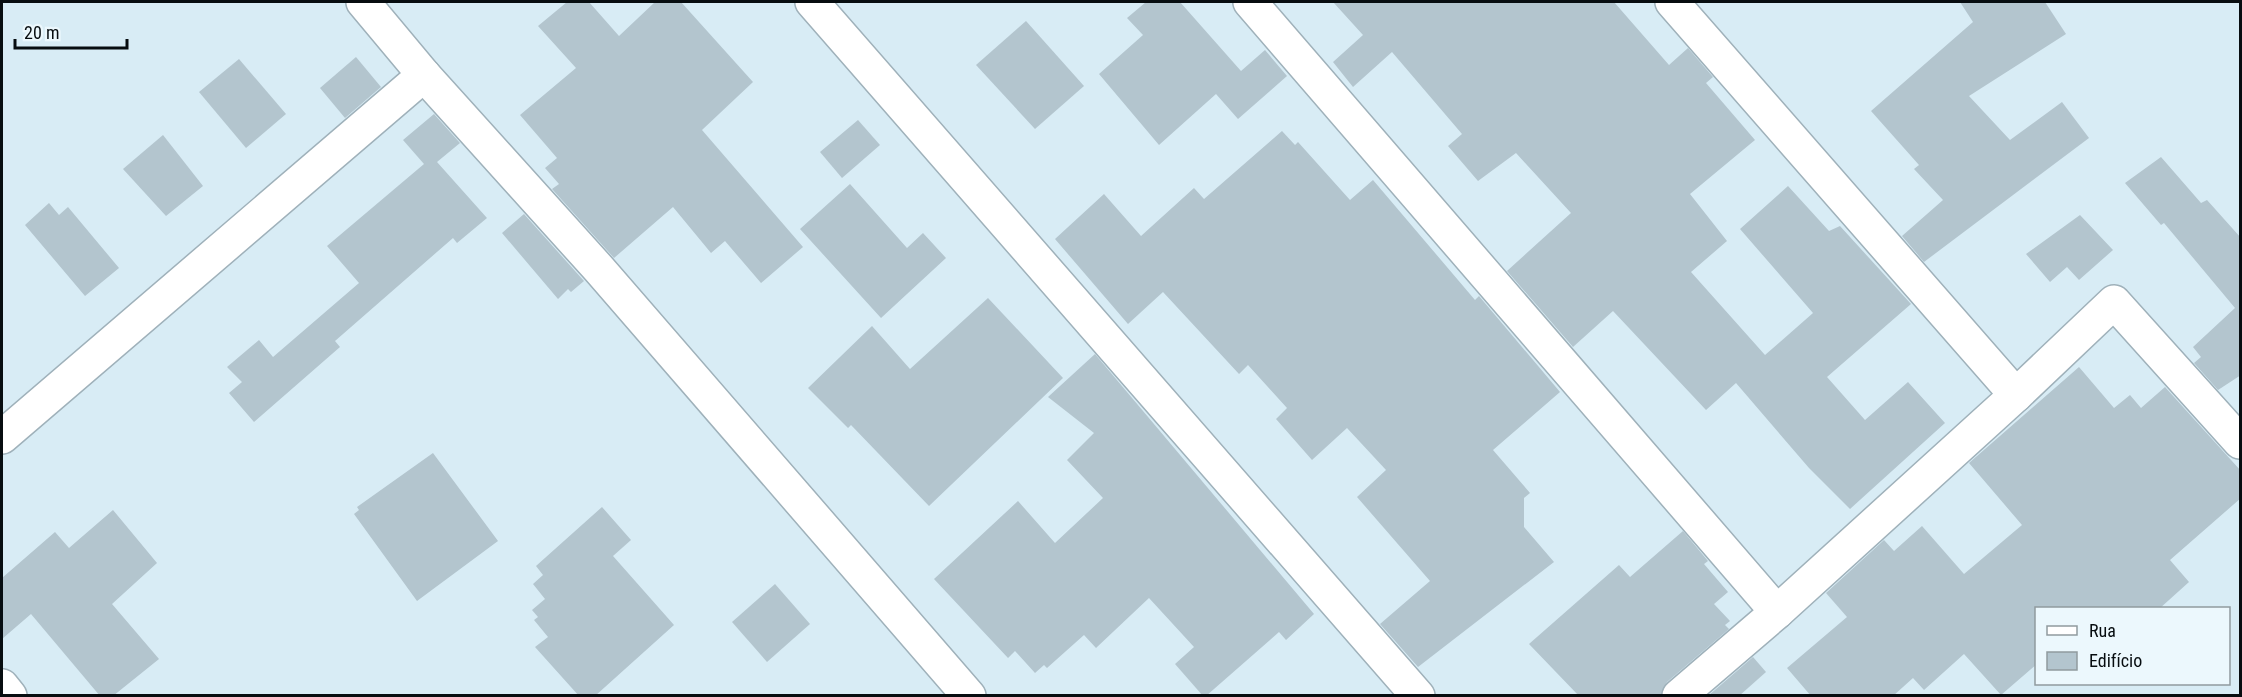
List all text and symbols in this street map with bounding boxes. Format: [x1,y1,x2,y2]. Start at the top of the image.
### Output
scale bar [15,12,128,50]
text: 20 m [24,22,59,43]
legend [2035,607,2230,685]
text: Rua [2089,620,2116,641]
text: Edifício [2089,650,2142,671]

